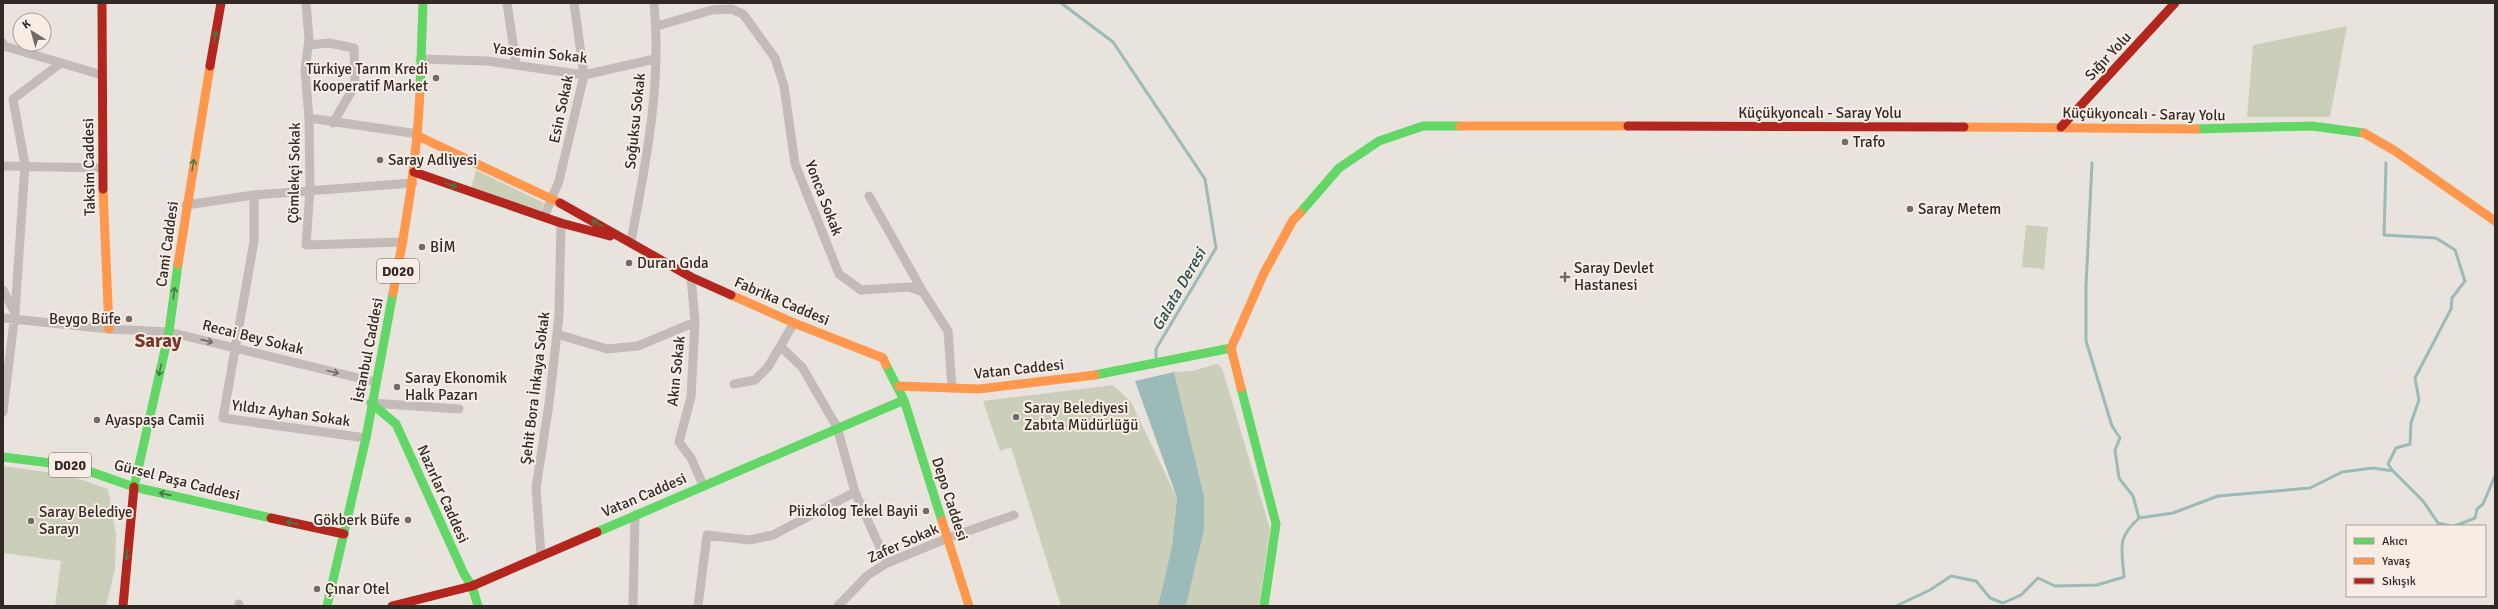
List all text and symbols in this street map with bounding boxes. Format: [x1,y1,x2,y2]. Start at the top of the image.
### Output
north arrow [12,12,52,52]
text: K [20,17,33,32]
street label: Sığır Yolu [2081,28,2135,84]
one-way arrow [211,31,219,44]
street label: Yasemin Sokak [492,39,589,67]
place label: Türkiye Tarım Kredi Kooperatif Market [306,60,428,95]
street label: Soğuksu Sokak [621,72,649,170]
marker: Türkiye Tarım Kredi Kooperatif Market [431,73,441,83]
street label: Esin Sokak [545,73,577,145]
street label: Küçükyoncalı - Saray Yolu [1738,104,1902,122]
street label: Küçükyoncalı - Saray Yolu [2062,104,2226,124]
street label: Taksim Caddesi [79,118,99,216]
street label: Çömlekçi Sokak [284,122,304,224]
place label: Trafo [1853,133,1886,151]
marker: Trafo [1840,137,1850,147]
place label: Saray Adliyesi [388,151,477,169]
marker: Saray Adliyesi [375,155,385,165]
street label: Yonca Sokak [801,158,847,239]
one-way arrow [189,159,197,172]
one-way arrow [444,182,457,189]
street label: Cami Caddesi [152,200,182,288]
place label: Saray Metem [1918,200,2001,218]
marker: Saray Metem [1905,204,1915,214]
one-way arrow [591,218,603,226]
place label: BİM [430,238,456,256]
marker: BİM [417,242,427,252]
water label: Galata Deresi [1147,243,1211,334]
place label: Duran Gıda [637,254,709,272]
marker: Duran Gıda [624,258,634,268]
road number: D020 [377,259,419,283]
place label: Saray Devlet Hastanesi [1574,259,1654,294]
marker: Saray Devlet Hastanesi [1559,271,1571,283]
street label: Fabrika Caddesi [732,273,832,329]
one-way arrow [170,287,178,300]
street label: İstanbul Caddesi [349,296,387,404]
place label: Beygo Büfe [49,310,121,328]
street label: Şehit Bora İnkaya Sokak [517,310,553,465]
marker: Beygo Büfe [124,314,134,324]
street label: Recai Bey Sokak [200,316,306,358]
district label: Saray [135,329,182,353]
street label: Akın Sokak [663,334,689,407]
one-way arrow [200,337,213,345]
street label: Vatan Caddesi [973,355,1065,383]
one-way arrow [156,363,164,376]
one-way arrow [327,368,340,376]
place label: Saray Ekonomik Halk Pazarı [405,369,508,404]
marker: Saray Ekonomik Halk Pazarı [392,382,402,392]
street label: Yıldız Ayhan Sokak [231,396,352,430]
place label: Saray Belediyesi Zabıta Müdürlüğü [1024,399,1138,434]
place label: Ayaspaşa Camii [105,411,205,429]
marker: Saray Belediyesi Zabıta Müdürlüğü [1011,412,1021,422]
marker: Ayaspaşa Camii [92,415,102,425]
street label: Nazırlar Caddesi [413,442,473,546]
road number: D020 [49,453,91,477]
street label: Depo Caddesi [928,455,972,543]
street label: Gürsel Paşa Caddesi [112,456,242,504]
street label: Vatan Caddesi [599,469,689,521]
one-way arrow [159,489,172,497]
place label: Piizkolog Tekel Bayii [789,502,918,520]
place label: Saray Belediye Sarayı [39,503,133,538]
marker: Piizkolog Tekel Bayii [921,506,931,516]
place label: Gökberk Büfe [314,511,400,529]
marker: Gökberk Büfe [403,515,413,525]
marker: Saray Belediye Sarayı [26,516,36,526]
one-way arrow [286,518,299,526]
street label: Zafer Sokak [865,519,942,567]
legend [2346,525,2486,597]
text: Akıcı [2382,534,2408,549]
one-way arrow [123,547,130,560]
text: Yavaş [2382,554,2410,569]
text: Sıkışık [2382,574,2416,589]
place label: Çınar Otel [325,580,390,598]
marker: Çınar Otel [312,584,322,594]

